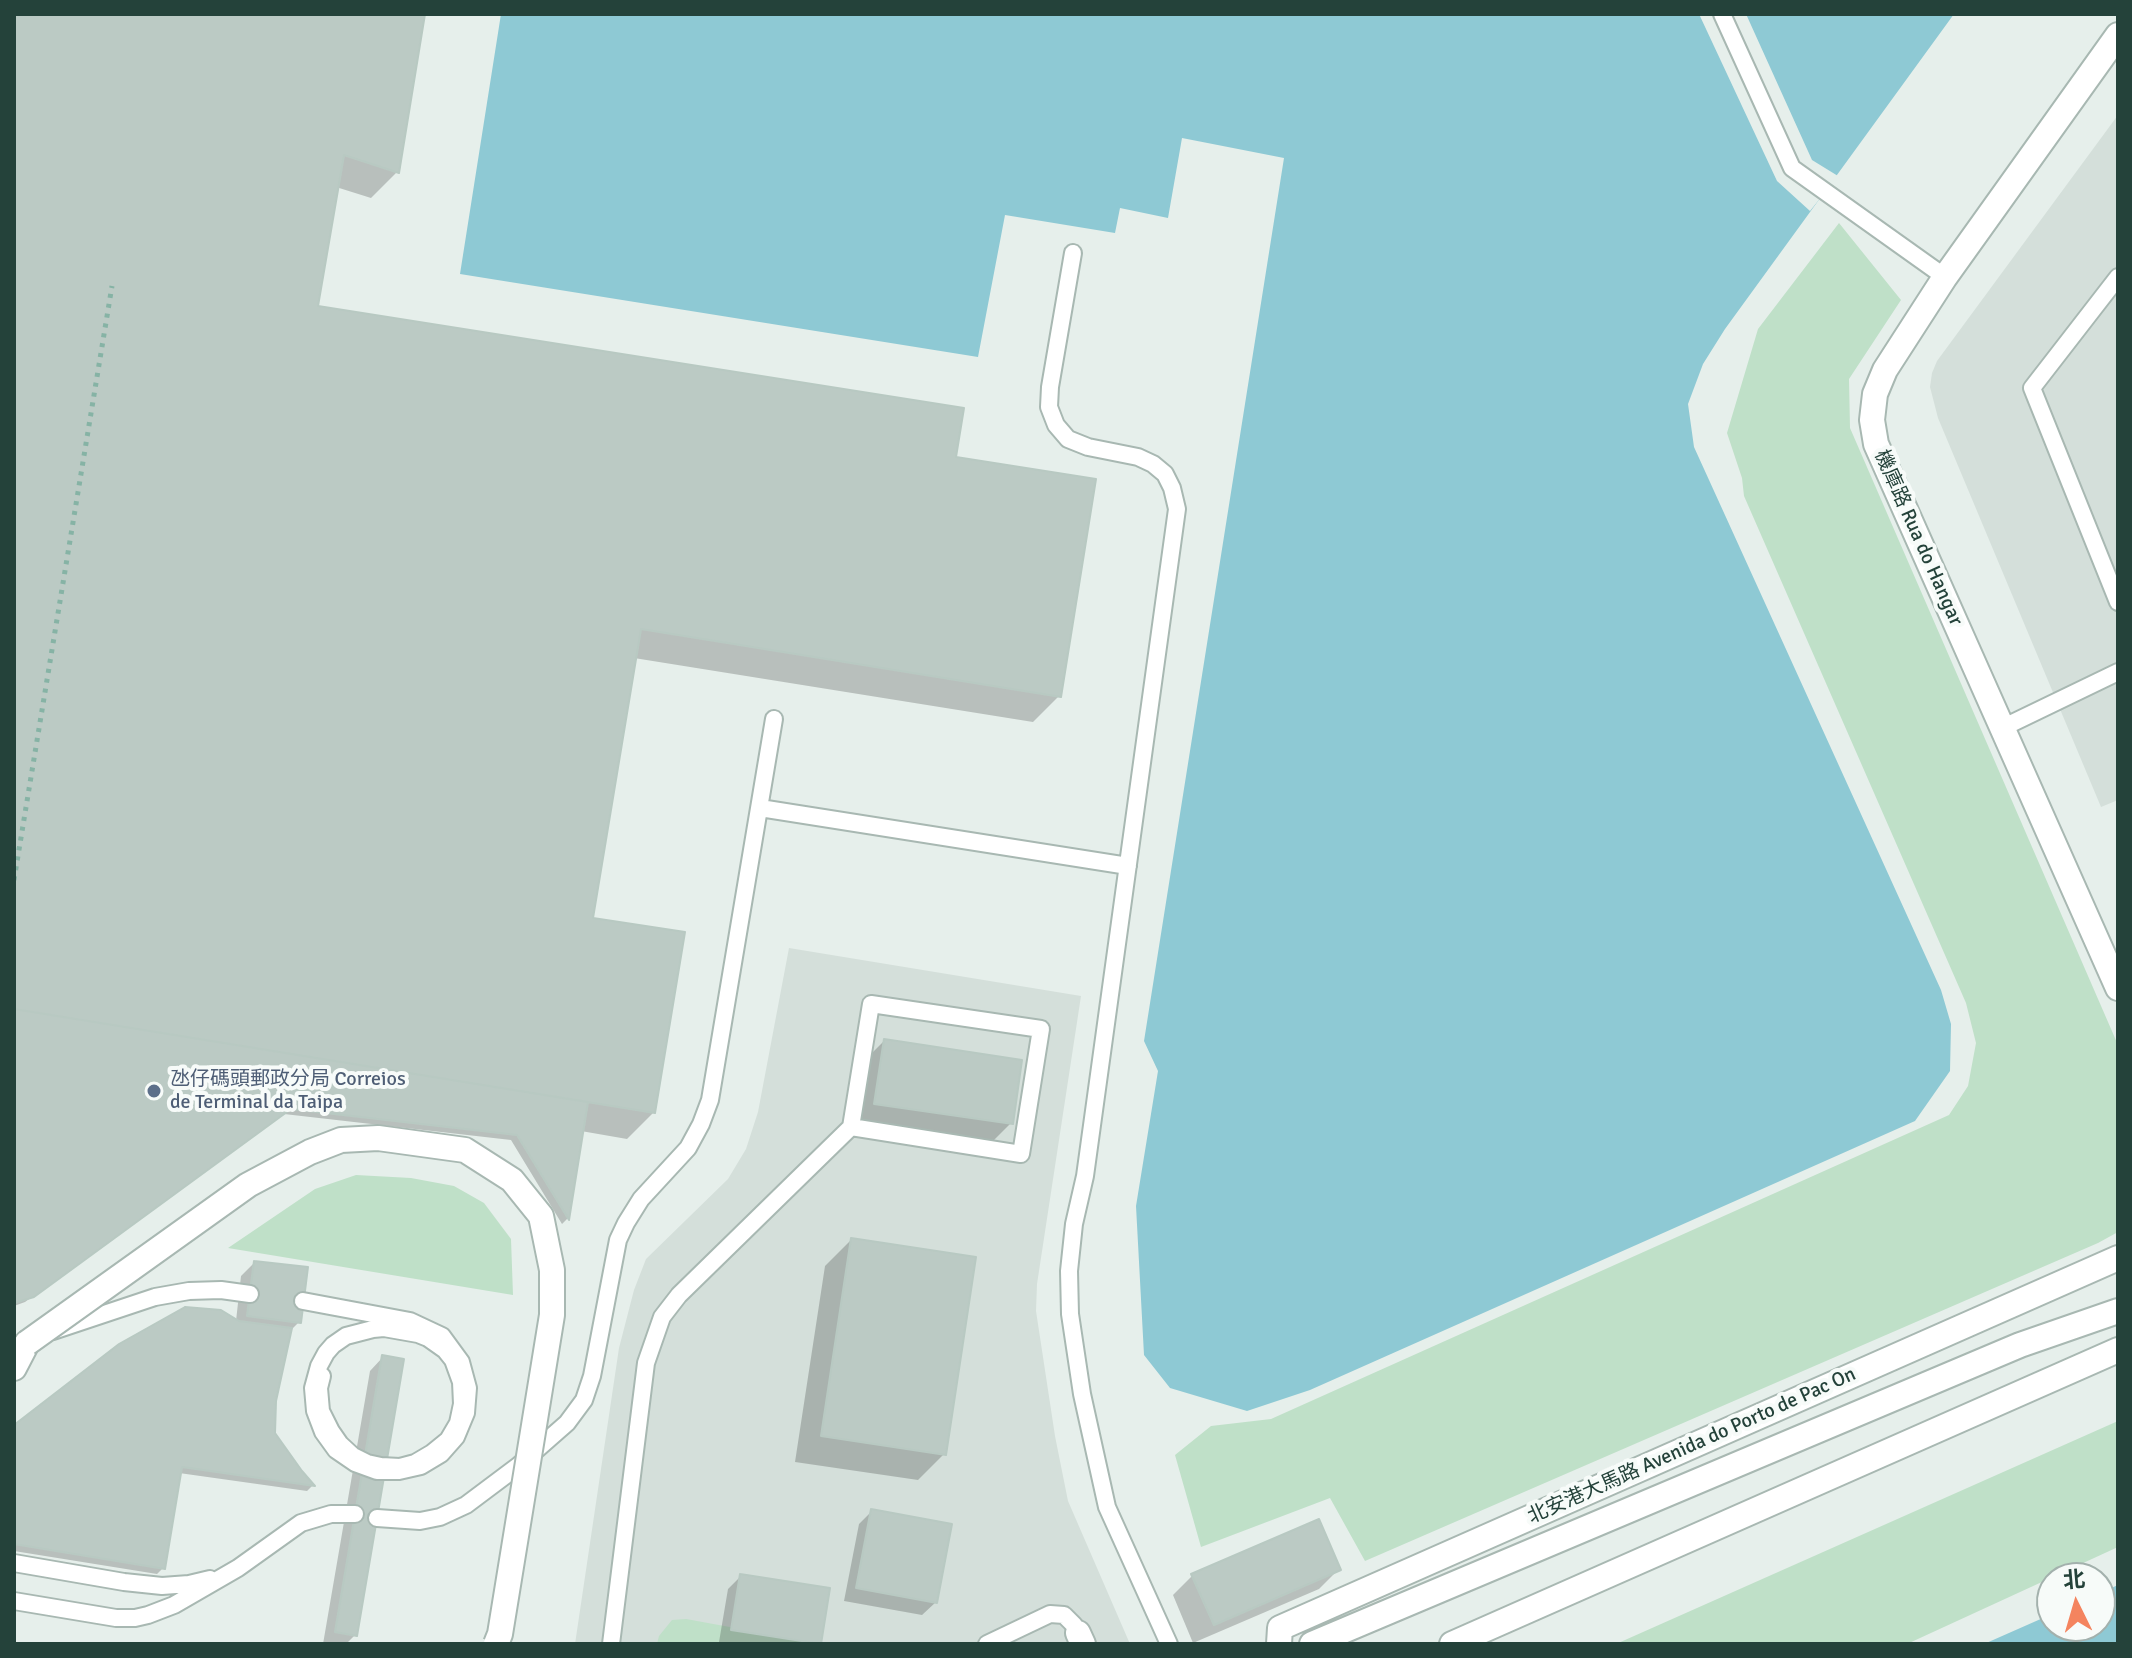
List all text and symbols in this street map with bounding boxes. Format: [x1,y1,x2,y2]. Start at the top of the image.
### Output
street label: 機庫路 Rua do Hangar [1869,447,1967,629]
place label: 氹仔碼頭郵政分局 Correios de Terminal da Taipa [170,1068,406,1115]
marker: 氹仔碼頭郵政分局 Correios de Terminal da Taipa [145,1082,163,1100]
street label: 北安港大馬路 Avenida do Porto de Pac On [1524,1363,1860,1529]
north arrow [2036,1562,2116,1642]
text: 北 [2062,1565,2086,1594]

